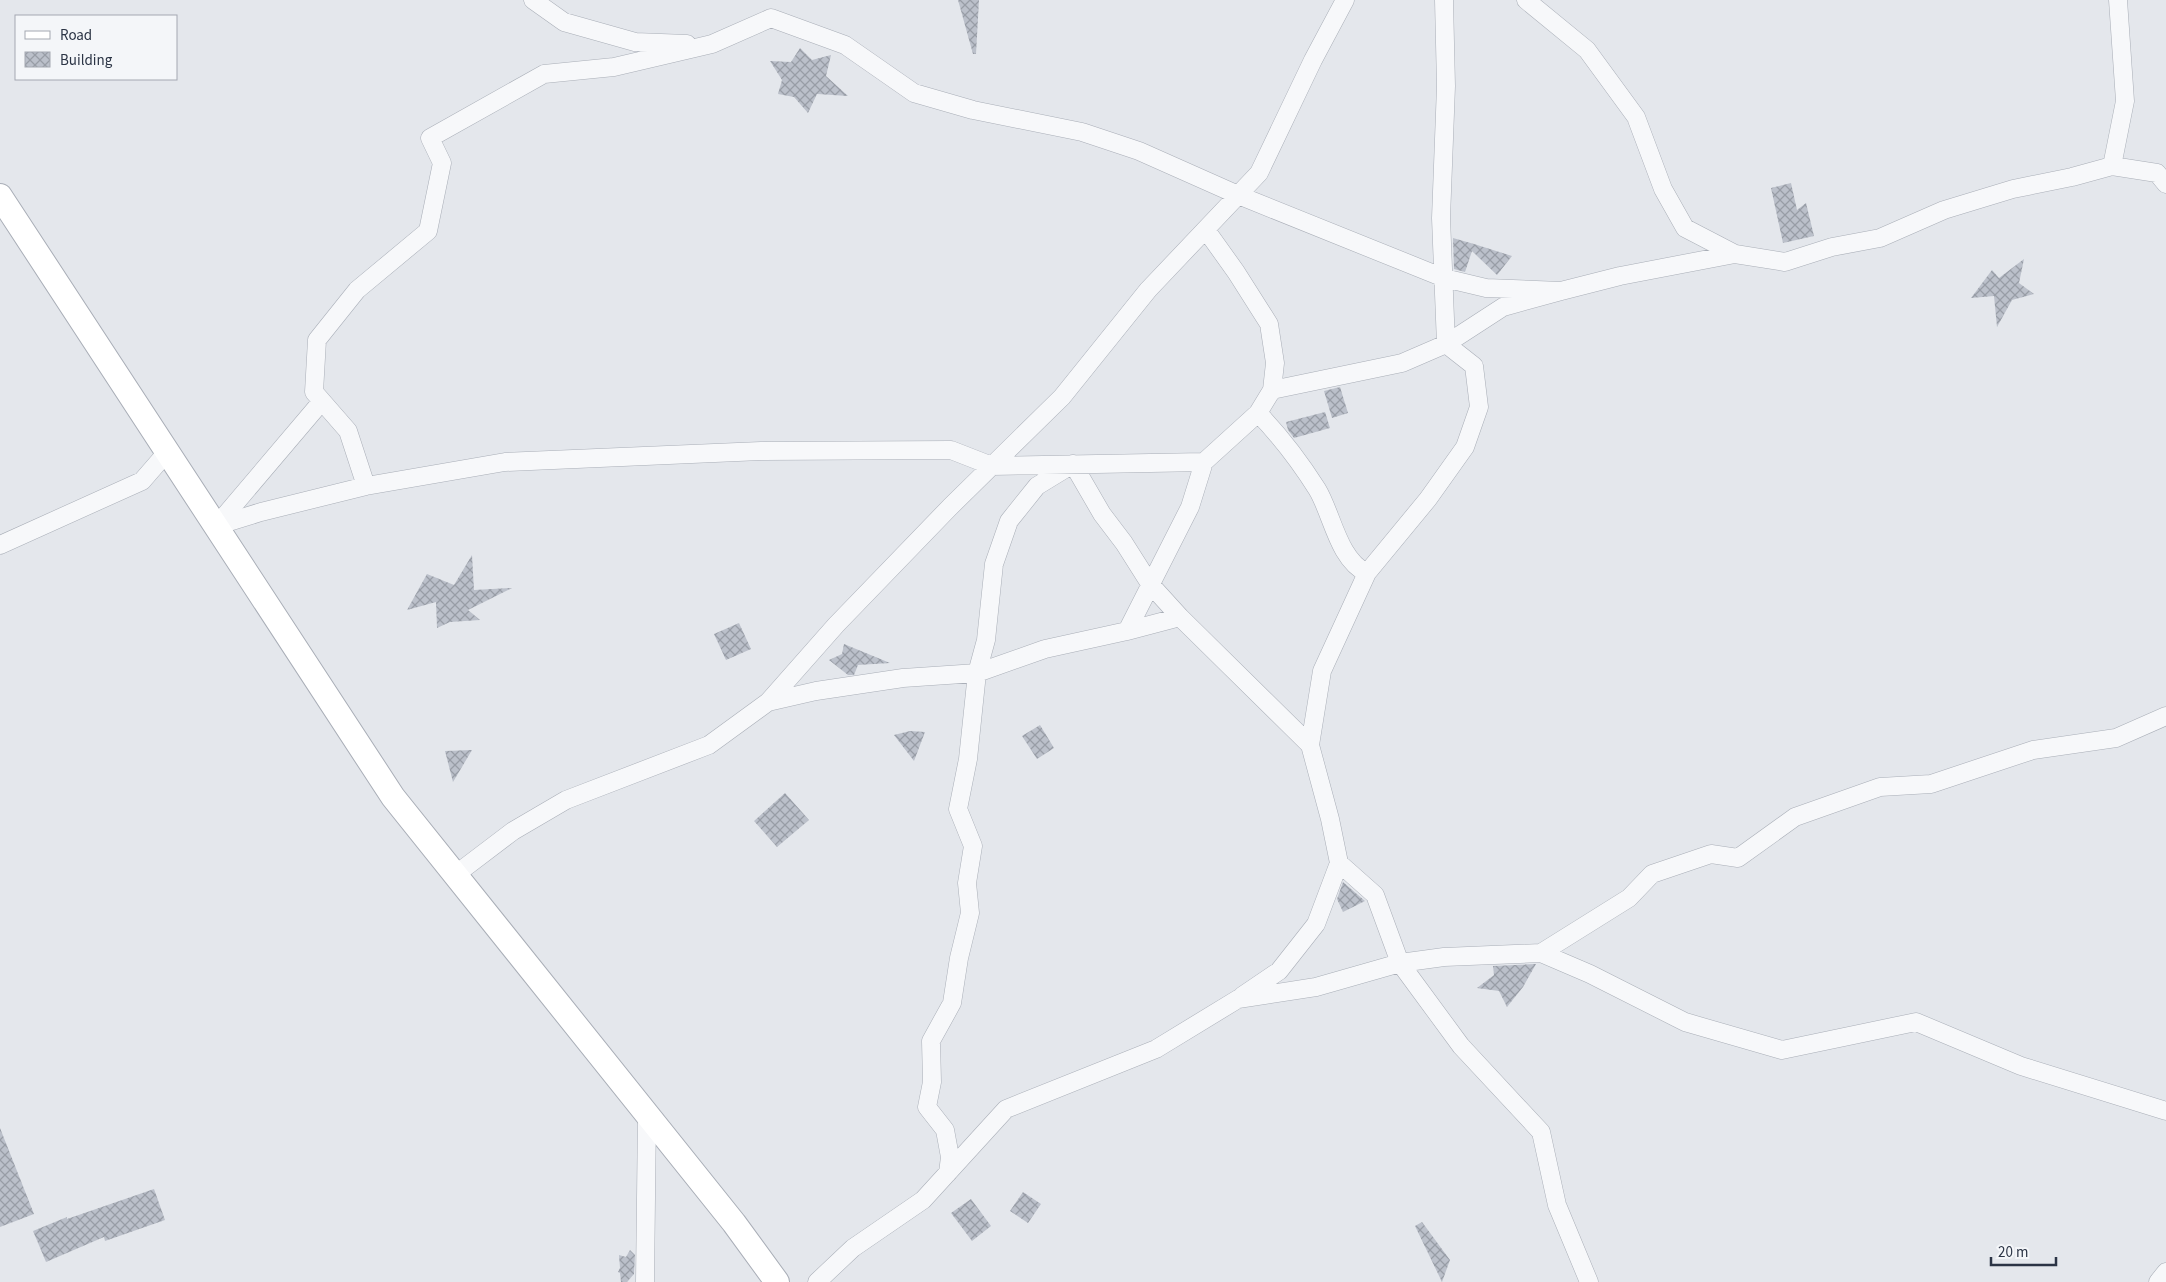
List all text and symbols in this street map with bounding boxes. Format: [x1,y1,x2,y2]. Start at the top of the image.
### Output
legend [15,15,178,80]
text: Road [60,25,92,46]
text: Building [60,50,113,71]
scale bar [1991,1234,2056,1266]
text: 20 m [1998,1242,2028,1263]

